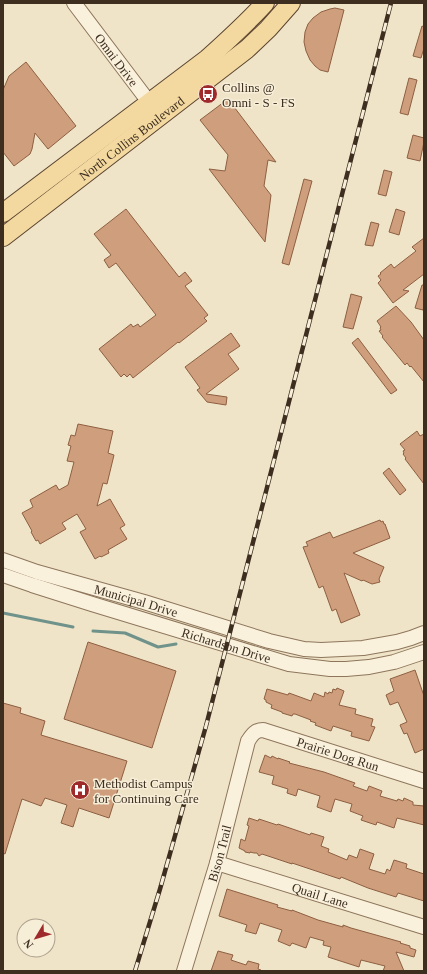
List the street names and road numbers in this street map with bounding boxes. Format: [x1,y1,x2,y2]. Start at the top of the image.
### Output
street label: Omni Drive [92,30,142,89]
street label: North Collins Boulevard [76,93,187,183]
street label: Municipal Drive [93,581,180,620]
street label: Richardson Drive [180,624,273,666]
street label: Prairie Dog Run [295,734,381,774]
street label: Bison Trail [204,823,234,883]
street label: Quail Lane [290,879,350,911]

